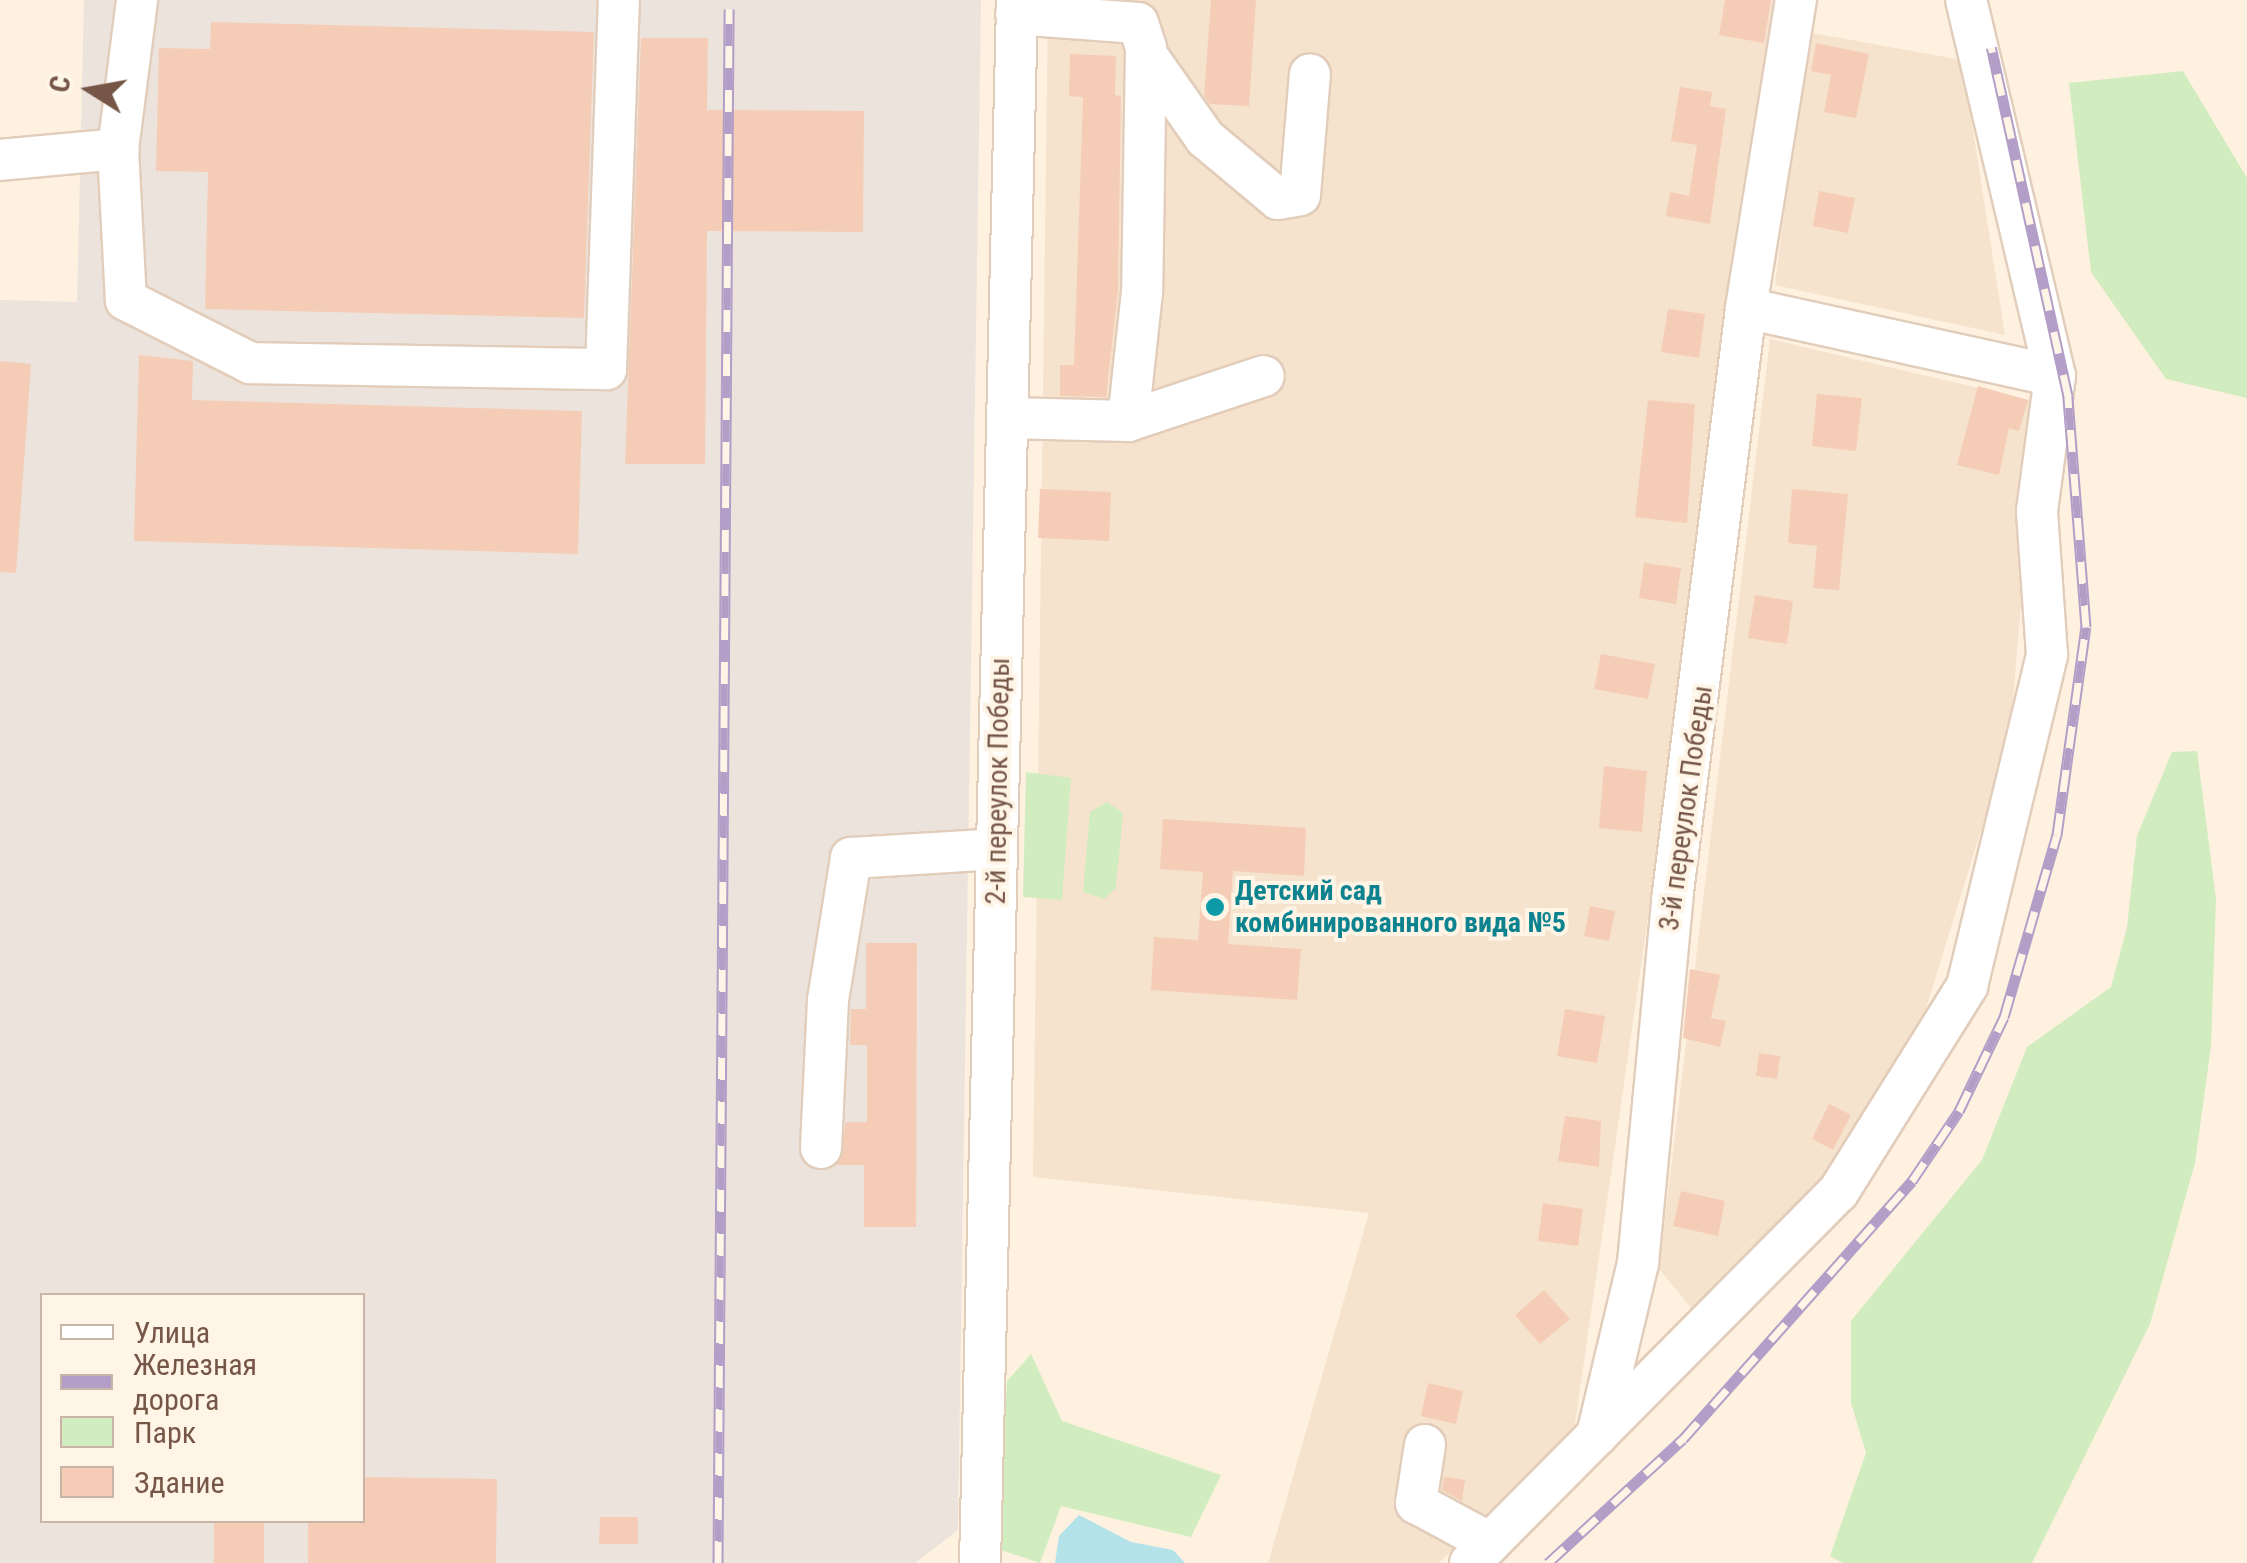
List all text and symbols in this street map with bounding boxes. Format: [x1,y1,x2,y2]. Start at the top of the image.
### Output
north arrow [40,40,140,140]
text: С [42,73,78,95]
street label: 2-й переулок Победы [979,657,1017,905]
street label: 3-й переулок Победы [1652,683,1720,933]
place label: Детский сад комбинированного вида №5 [1235,874,1566,940]
marker: Детский сад комбинированного вида №5 [1204,896,1226,918]
legend [40,1293,365,1523]
text: Улица [134,1315,210,1350]
text: Железная дорога [133,1347,257,1417]
text: Парк [134,1415,196,1450]
text: Здание [134,1465,225,1500]

